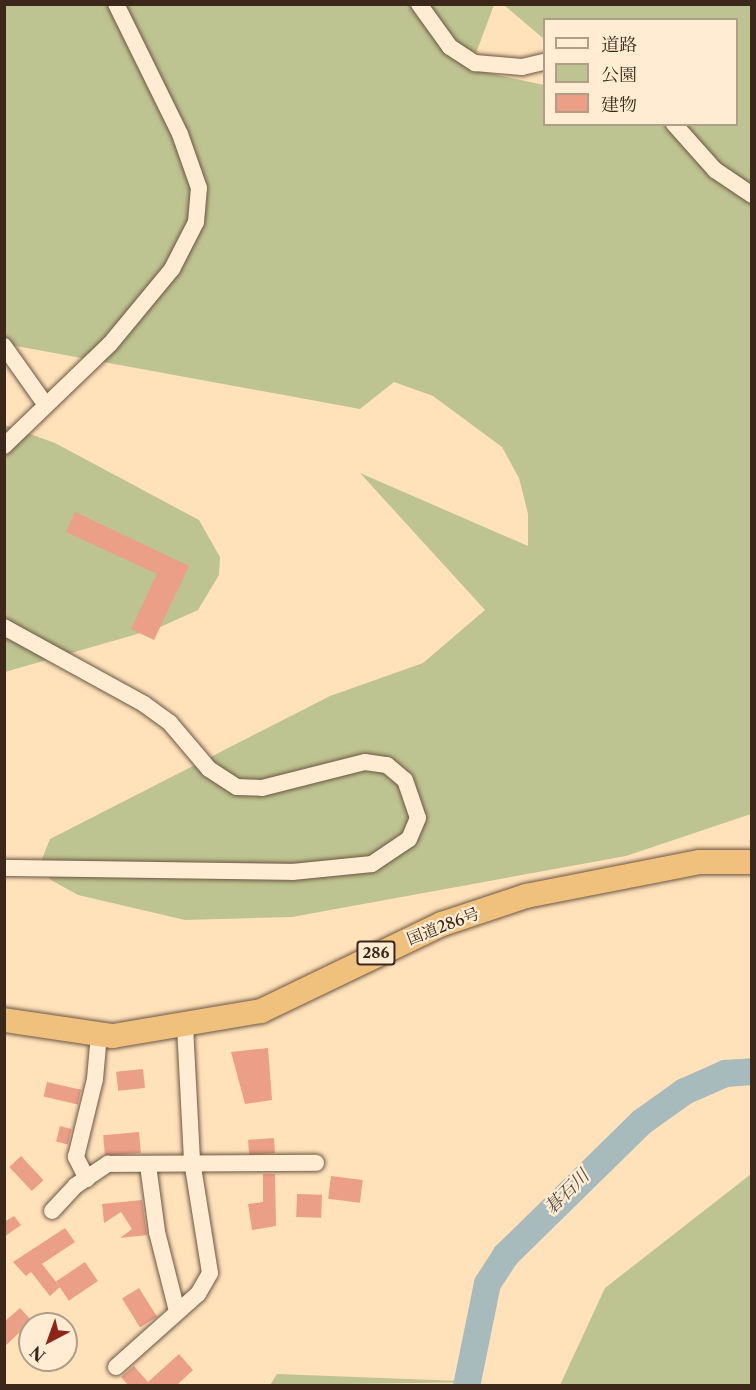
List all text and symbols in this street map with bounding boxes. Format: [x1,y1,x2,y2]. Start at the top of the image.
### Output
legend [543,18,738,126]
text: 道路 [601,34,637,56]
text: 公園 [601,64,637,86]
text: 建物 [601,94,637,116]
street label: 国道286号 [404,903,482,949]
road number: 286 [355,941,397,965]
water label: 碁石川 [540,1165,594,1219]
north arrow [18,1312,78,1372]
text: N [26,1342,49,1366]

